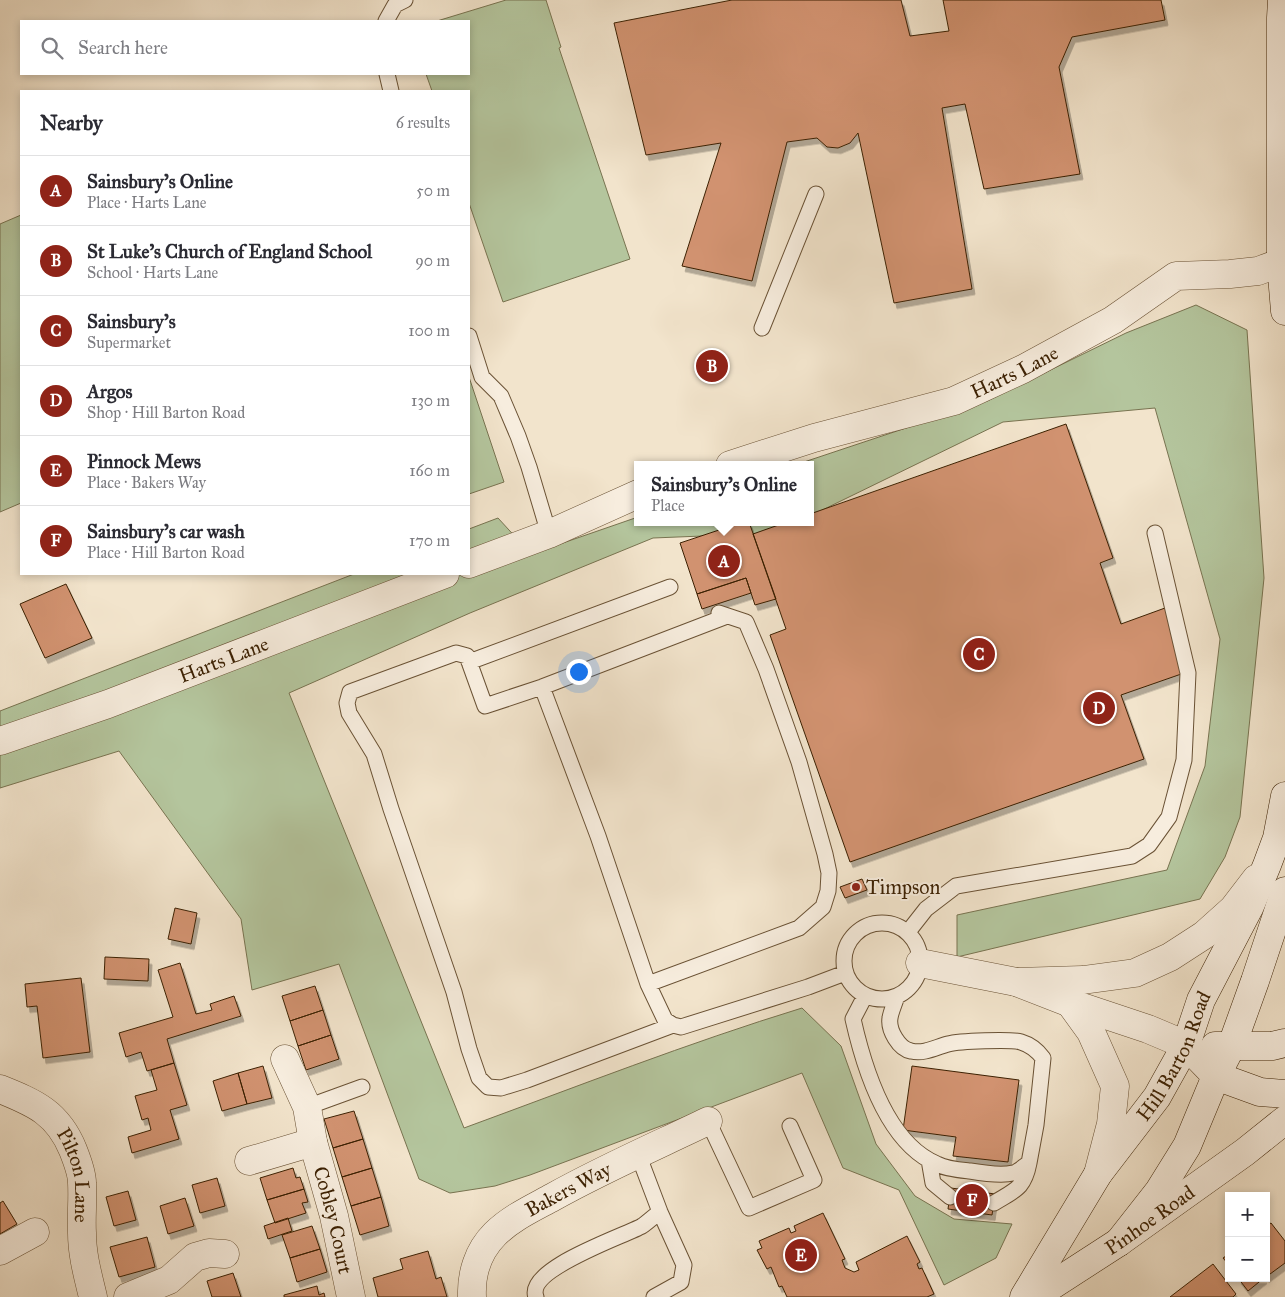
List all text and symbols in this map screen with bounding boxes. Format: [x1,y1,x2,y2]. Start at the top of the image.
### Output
search box [20,20,470,75]
icon: search [38,34,66,62]
text: Search here [78,36,168,59]
text: Nearby [40,110,103,136]
text: 6 results [396,113,450,132]
text: Sainsbury's Online [87,170,233,193]
text: A [51,181,61,200]
text: 50 m [416,181,450,200]
text: Place · Harts Lane [87,193,206,212]
text: St Luke's Church of England School [87,240,372,263]
text: B [51,251,61,270]
text: 90 m [415,251,450,270]
text: School · Harts Lane [87,263,218,282]
text: Sainsbury's [87,310,176,333]
text: C [51,321,61,340]
text: 100 m [408,321,450,340]
text: Supermarket [87,333,171,352]
street label: Harts Lane [967,340,1062,404]
pin: B [696,347,728,385]
text: Argos [87,380,132,403]
text: D [50,391,62,410]
text: 130 m [411,391,450,410]
text: Shop · Hill Barton Road [87,403,245,422]
text: Pinnock Mews [87,450,201,473]
text: E [50,461,62,480]
text: 160 m [409,461,450,480]
popup [634,461,814,526]
text: Place · Bakers Way [87,473,206,492]
text: Sainsbury's Online [651,473,797,496]
text: Place [651,496,685,515]
text: Sainsbury's car wash [87,520,245,543]
text: F [51,531,61,550]
text: 170 m [409,531,450,550]
pin: A [708,542,740,580]
text: Place · Hill Barton Road [87,543,245,562]
street label: Harts Lane [175,631,272,688]
pin: C [963,635,995,673]
your location [566,659,592,685]
pin: D [1083,689,1115,727]
place label: Timpson [866,875,941,899]
marker: Timpson [850,881,862,893]
street label: Hill Barton Road [1131,987,1216,1125]
street label: Pilton Lane [52,1123,94,1223]
street label: Bakers Way [521,1157,616,1222]
street label: Cobley Court [308,1163,358,1276]
street label: Pinhoe Road [1100,1180,1199,1260]
pin: F [956,1181,988,1219]
map controls [1225,1192,1270,1282]
button: + [1225,1192,1270,1237]
pin: E [785,1236,817,1274]
button: − [1225,1237,1270,1282]

